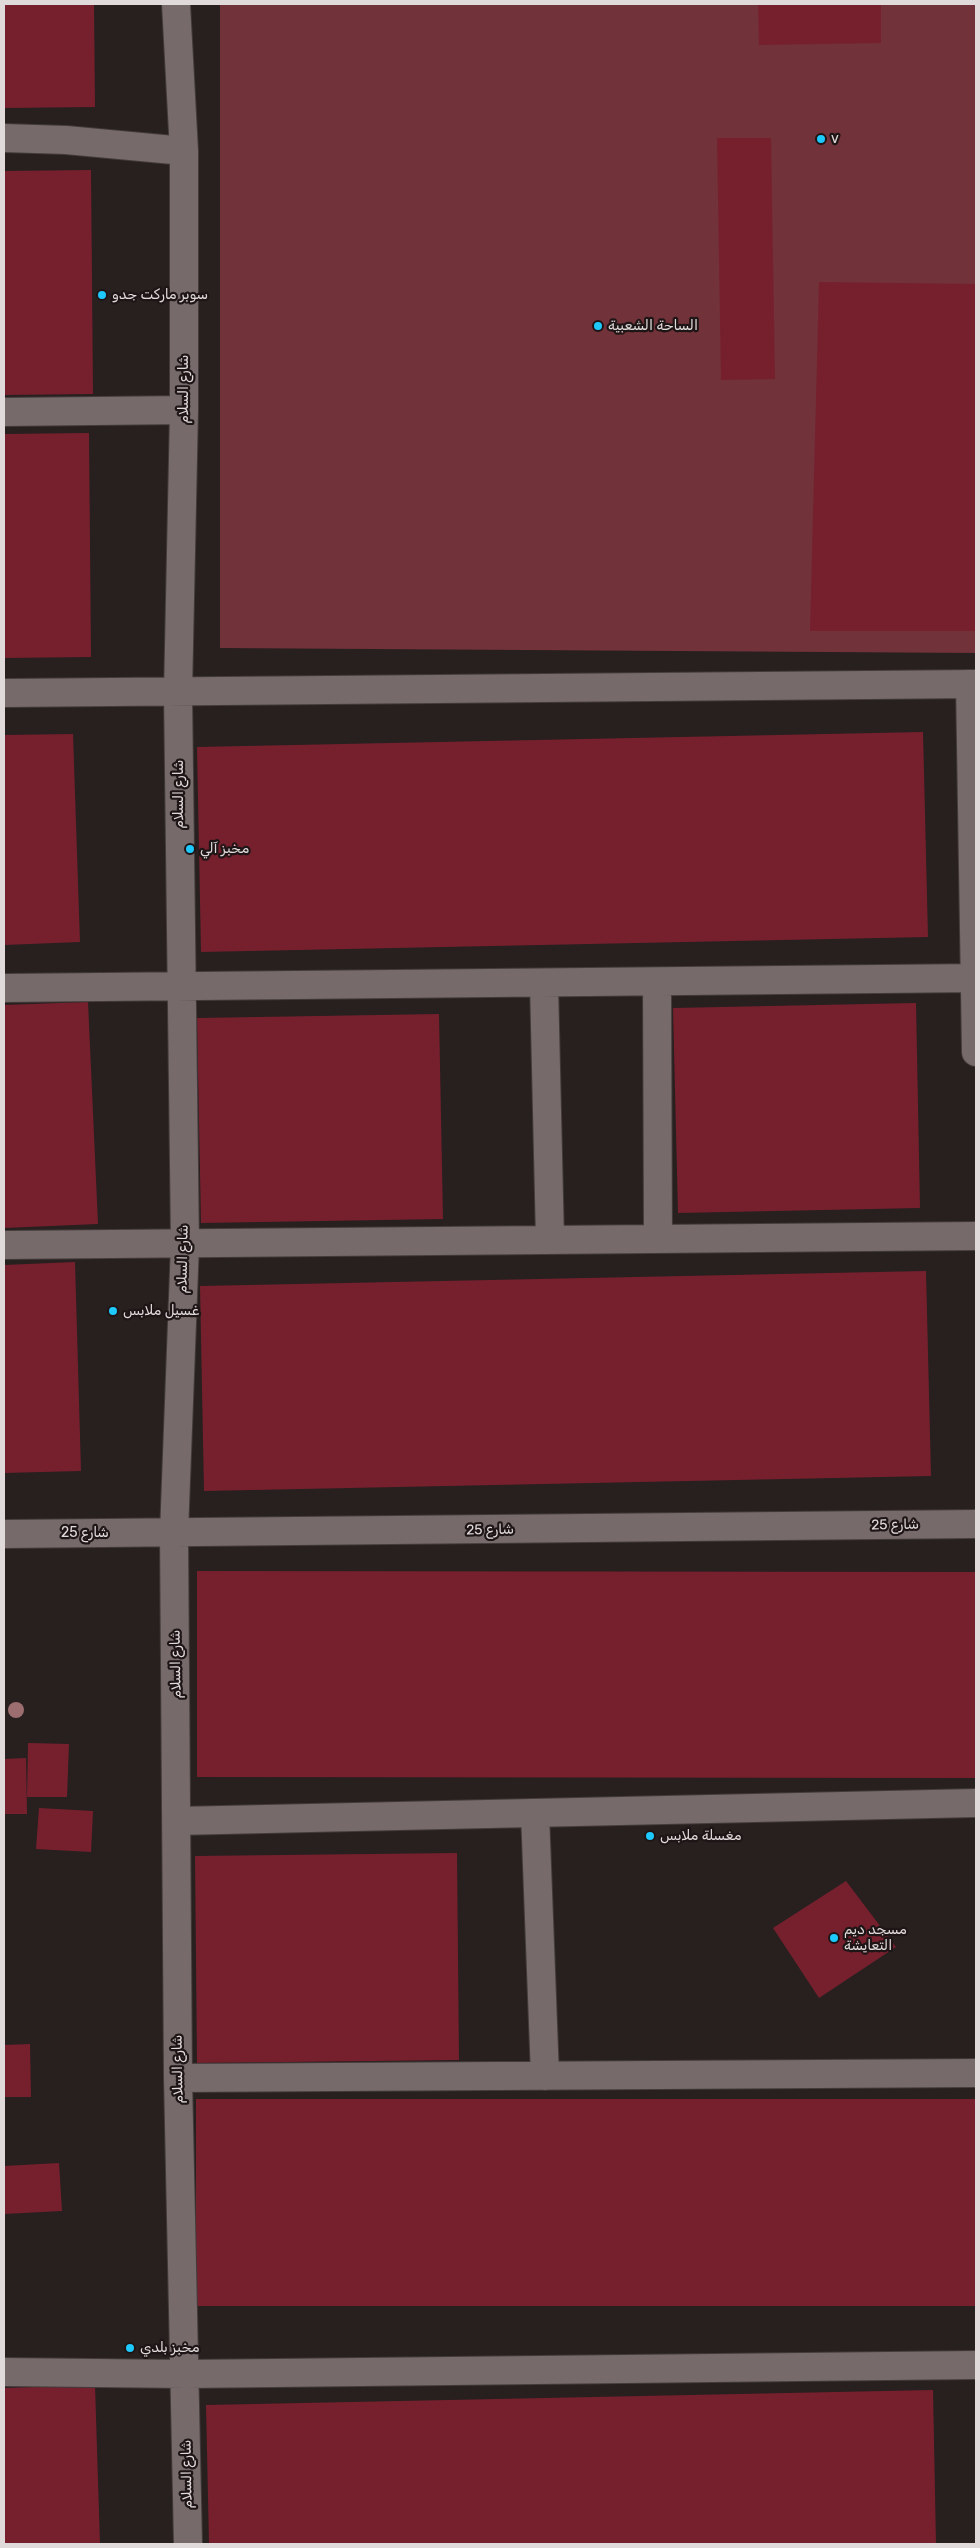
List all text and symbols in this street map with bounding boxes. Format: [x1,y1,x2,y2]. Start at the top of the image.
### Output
place label: v [831,131,839,147]
marker: v [815,133,827,145]
place label: سوبر ماركت جدو [112,287,208,303]
marker: سوبر ماركت جدو [96,289,108,301]
place label: الساحة الشعبية [608,318,698,334]
marker: الساحة الشعبية [592,320,604,332]
street label: شارع السلام [176,355,192,423]
street label: شارع السلام [171,760,187,828]
place label: مخبز آلي [200,841,249,857]
marker: مخبز آلي [184,843,196,855]
street label: شارع السلام [174,1224,192,1294]
place label: غسيل ملابس [123,1303,199,1319]
marker: غسيل ملابس [107,1305,119,1317]
street label: شارع 25 [871,1516,919,1534]
street label: شارع 25 [466,1521,514,1539]
street label: شارع 25 [61,1525,109,1541]
street label: شارع السلام [167,1629,185,1699]
place label: مغسلة ملابس [660,1828,742,1844]
marker: مغسلة ملابس [644,1830,656,1842]
place label: مسجد ديم التعايشة [844,1922,907,1954]
marker: مسجد ديم التعايشة [828,1932,840,1944]
street label: شارع السلام [169,2034,187,2104]
place label: مخبز بلدي [140,2340,199,2356]
marker: مخبز بلدي [124,2342,136,2354]
street label: شارع السلام [178,2439,196,2509]

